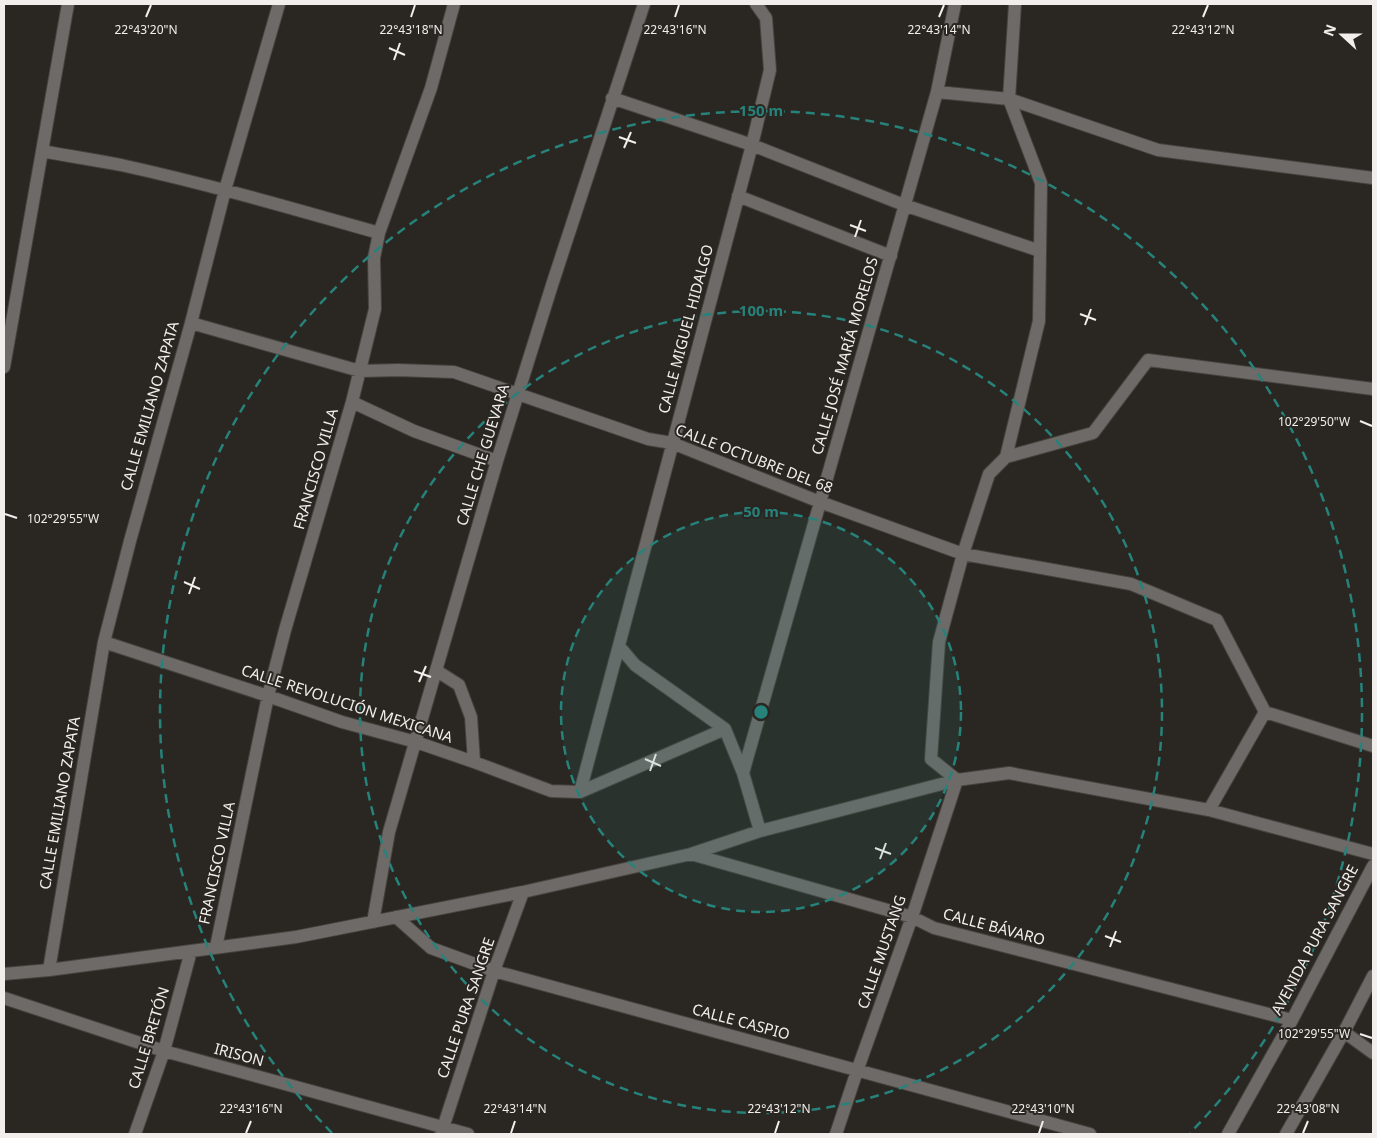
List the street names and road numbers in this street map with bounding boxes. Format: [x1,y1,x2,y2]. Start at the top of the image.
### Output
street label: CALLE MIGUEL HIDALGO [653,242,717,416]
street label: CALLE JOSÉ MARÍA MORELOS [806,254,882,457]
street label: CALLE EMILIANO ZAPATA [115,318,183,493]
street label: CALLE CHE GUEVARA [451,381,513,528]
street label: FRANCISCO VILLA [288,405,342,532]
street label: CALLE OCTUBRE DEL 68 [673,419,836,497]
street label: CALLE REVOLUCIÓN MEXICANA [239,659,456,747]
street label: CALLE EMILIANO ZAPATA [34,714,84,891]
street label: FRANCISCO VILLA [193,799,239,926]
street label: AVENIDA PURA SANGRE [1266,861,1362,1018]
street label: CALLE MUSTANG [852,892,910,1011]
street label: CALLE BÁVARO [941,903,1047,949]
street label: CALLE PURA SANGRE [432,935,499,1081]
street label: CALLE BRETÓN [123,984,173,1091]
street label: CALLE CASPIO [690,998,792,1044]
street label: IRISON [212,1038,266,1070]

